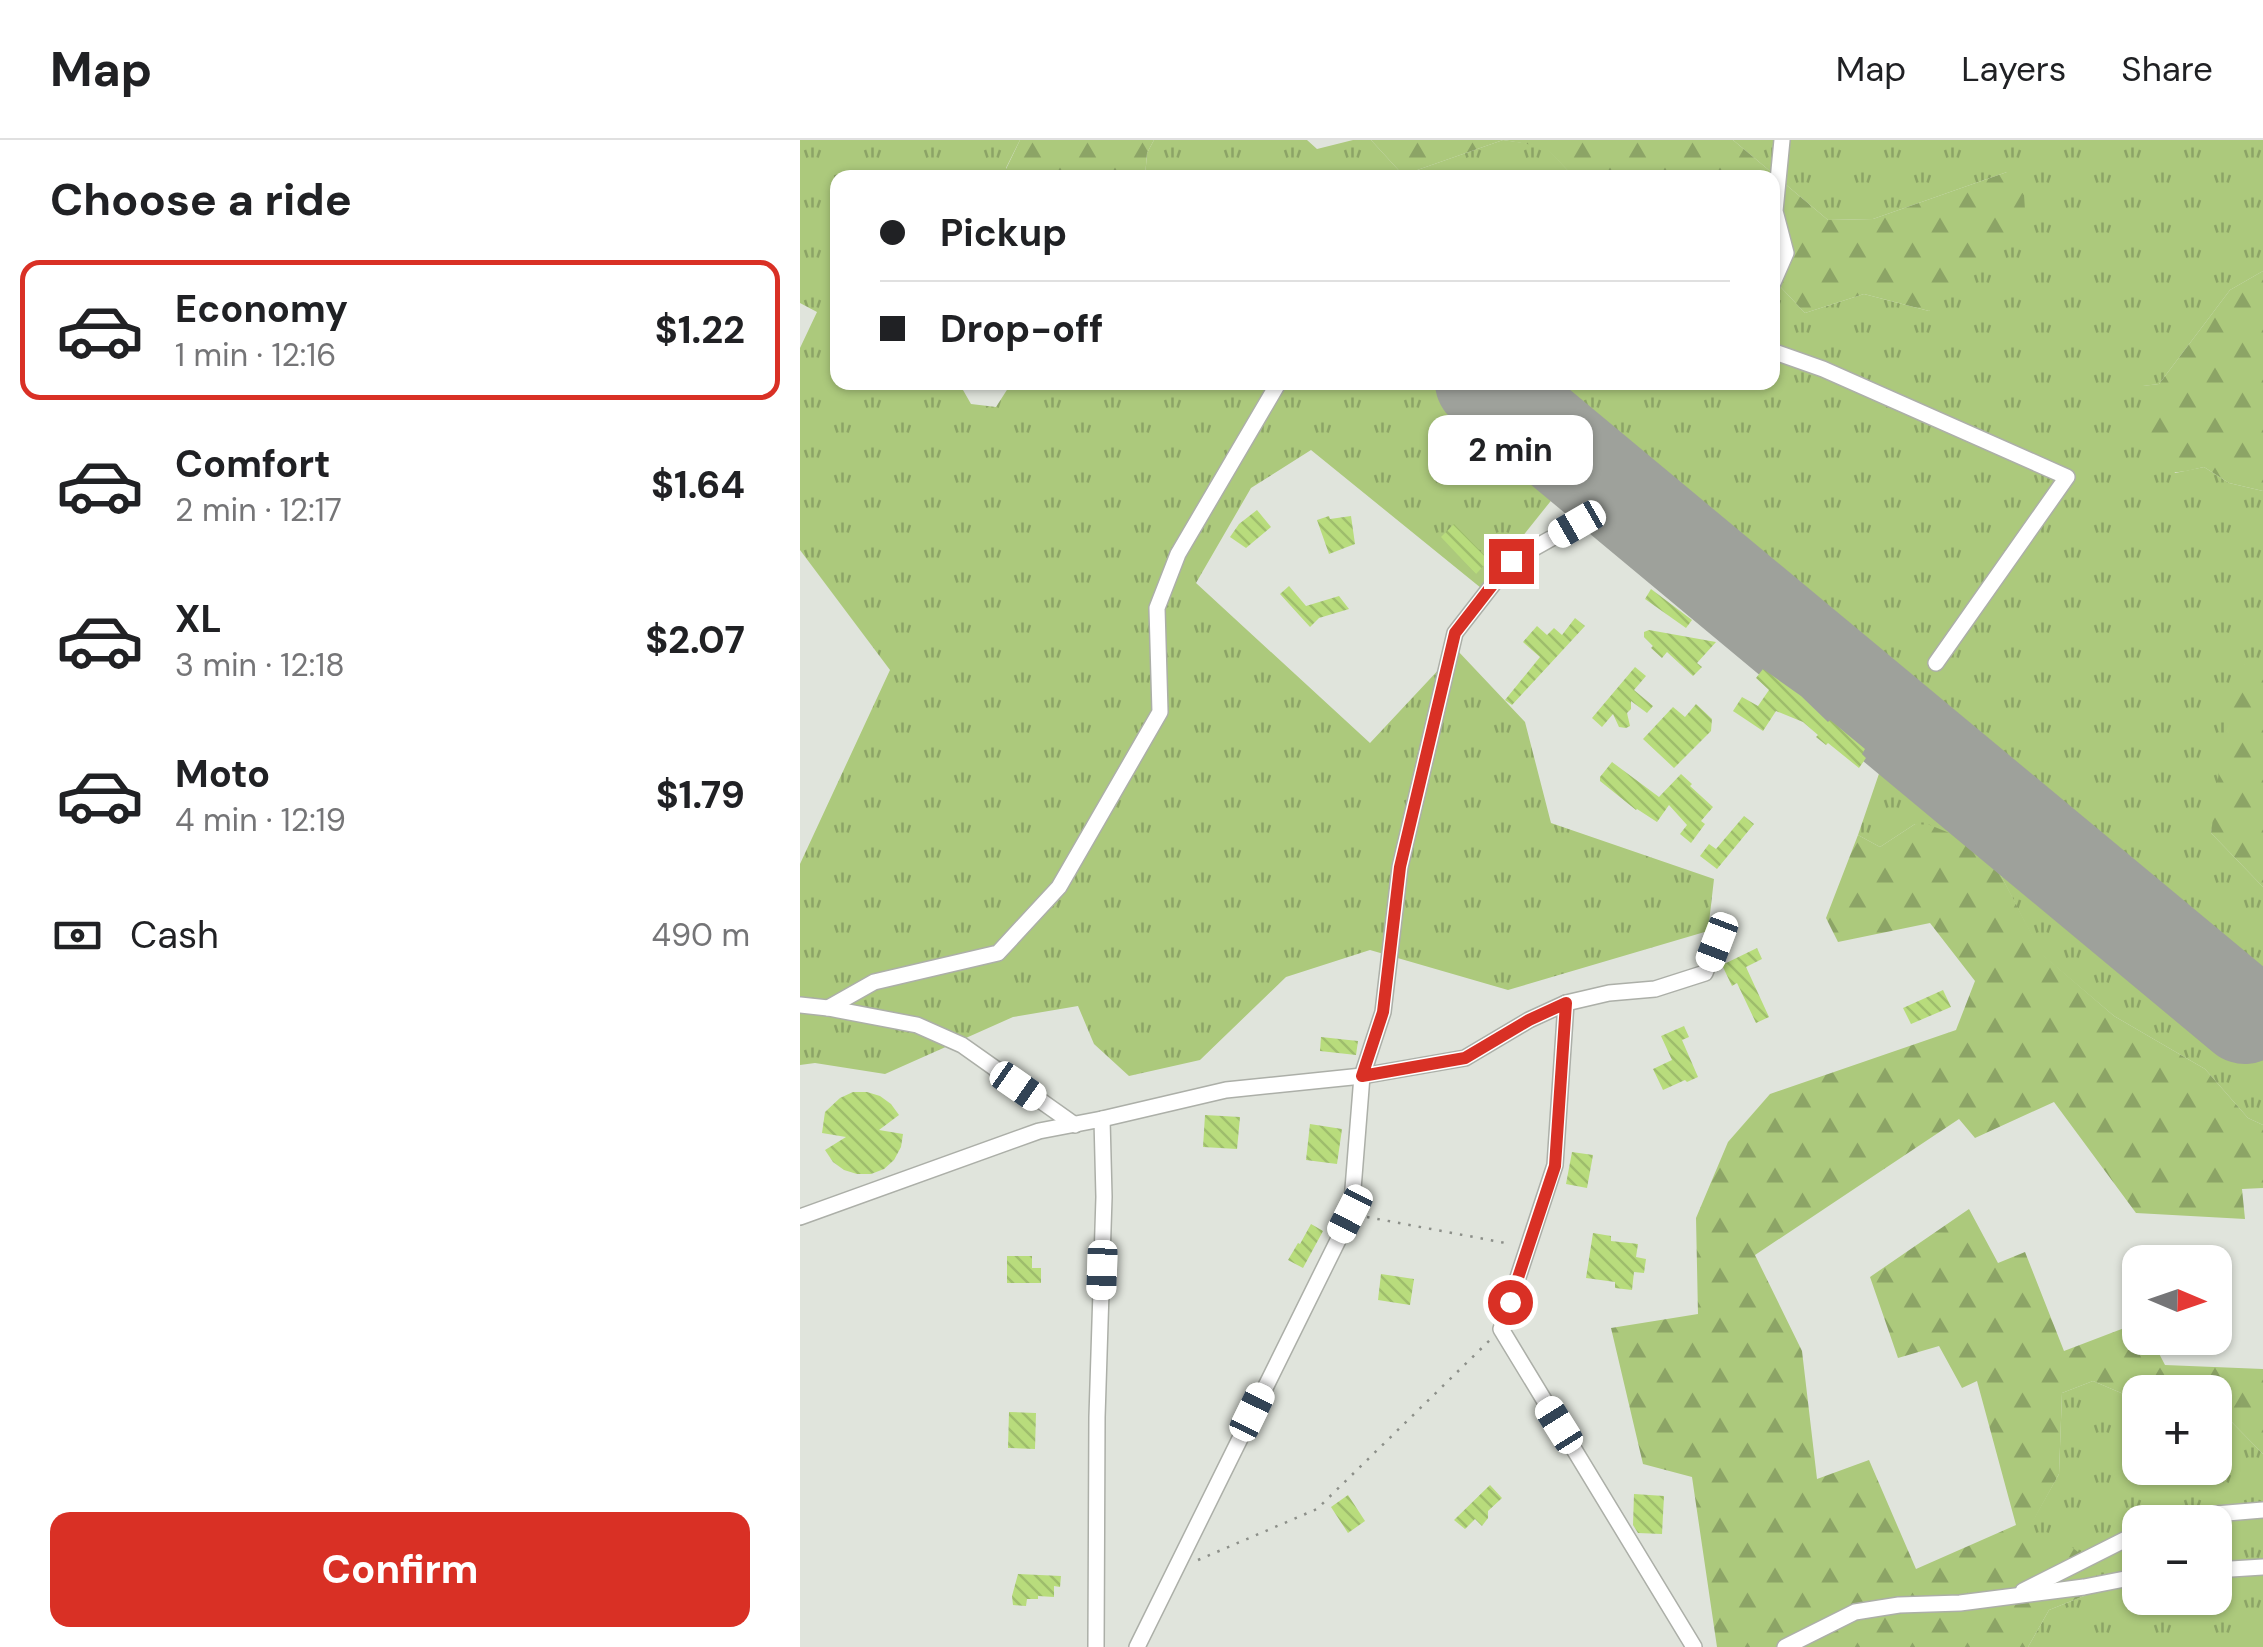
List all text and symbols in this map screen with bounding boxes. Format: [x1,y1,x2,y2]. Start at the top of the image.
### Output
text: Map [50,38,152,101]
text: Map [1836,46,1906,92]
text: Layers [1961,46,2066,92]
text: Share [2121,46,2213,92]
text: Choose a ride [50,170,352,229]
text: Pickup [940,208,1067,258]
text: Economy [175,284,348,334]
icon: car [55,285,145,375]
text: Drop-off [940,304,1103,354]
text: $1.22 [655,305,745,355]
text: 1 min · 12:16 [175,334,336,376]
callout: 2 min [1428,416,1594,486]
text: 2 min [1468,429,1553,471]
text: Comfort [175,439,331,489]
icon: car [55,440,145,530]
text: $1.64 [651,460,745,510]
text: 2 min · 12:17 [175,489,342,531]
car [1544,496,1610,552]
route end [1489,539,1534,584]
text: XL [175,594,222,644]
icon: car [55,595,145,685]
text: $2.07 [645,615,745,665]
text: 3 min · 12:18 [175,644,345,686]
text: Moto [175,749,270,799]
icon: car [55,750,145,840]
text: $1.79 [656,770,745,820]
text: 4 min · 12:19 [175,799,346,841]
icon: cash [50,908,105,963]
car [1692,909,1742,975]
text: Cash [130,910,219,960]
text: 490 m [652,914,750,956]
car [985,1057,1051,1115]
car [1323,1180,1377,1248]
car [1086,1239,1118,1301]
north arrow [2122,1245,2232,1355]
map controls [2122,1245,2232,1615]
route start [1488,1280,1533,1325]
button: + [2122,1375,2232,1485]
car [1225,1378,1279,1446]
car [1530,1392,1588,1458]
button: − [2122,1505,2232,1615]
button: Confirm [50,1512,750,1627]

